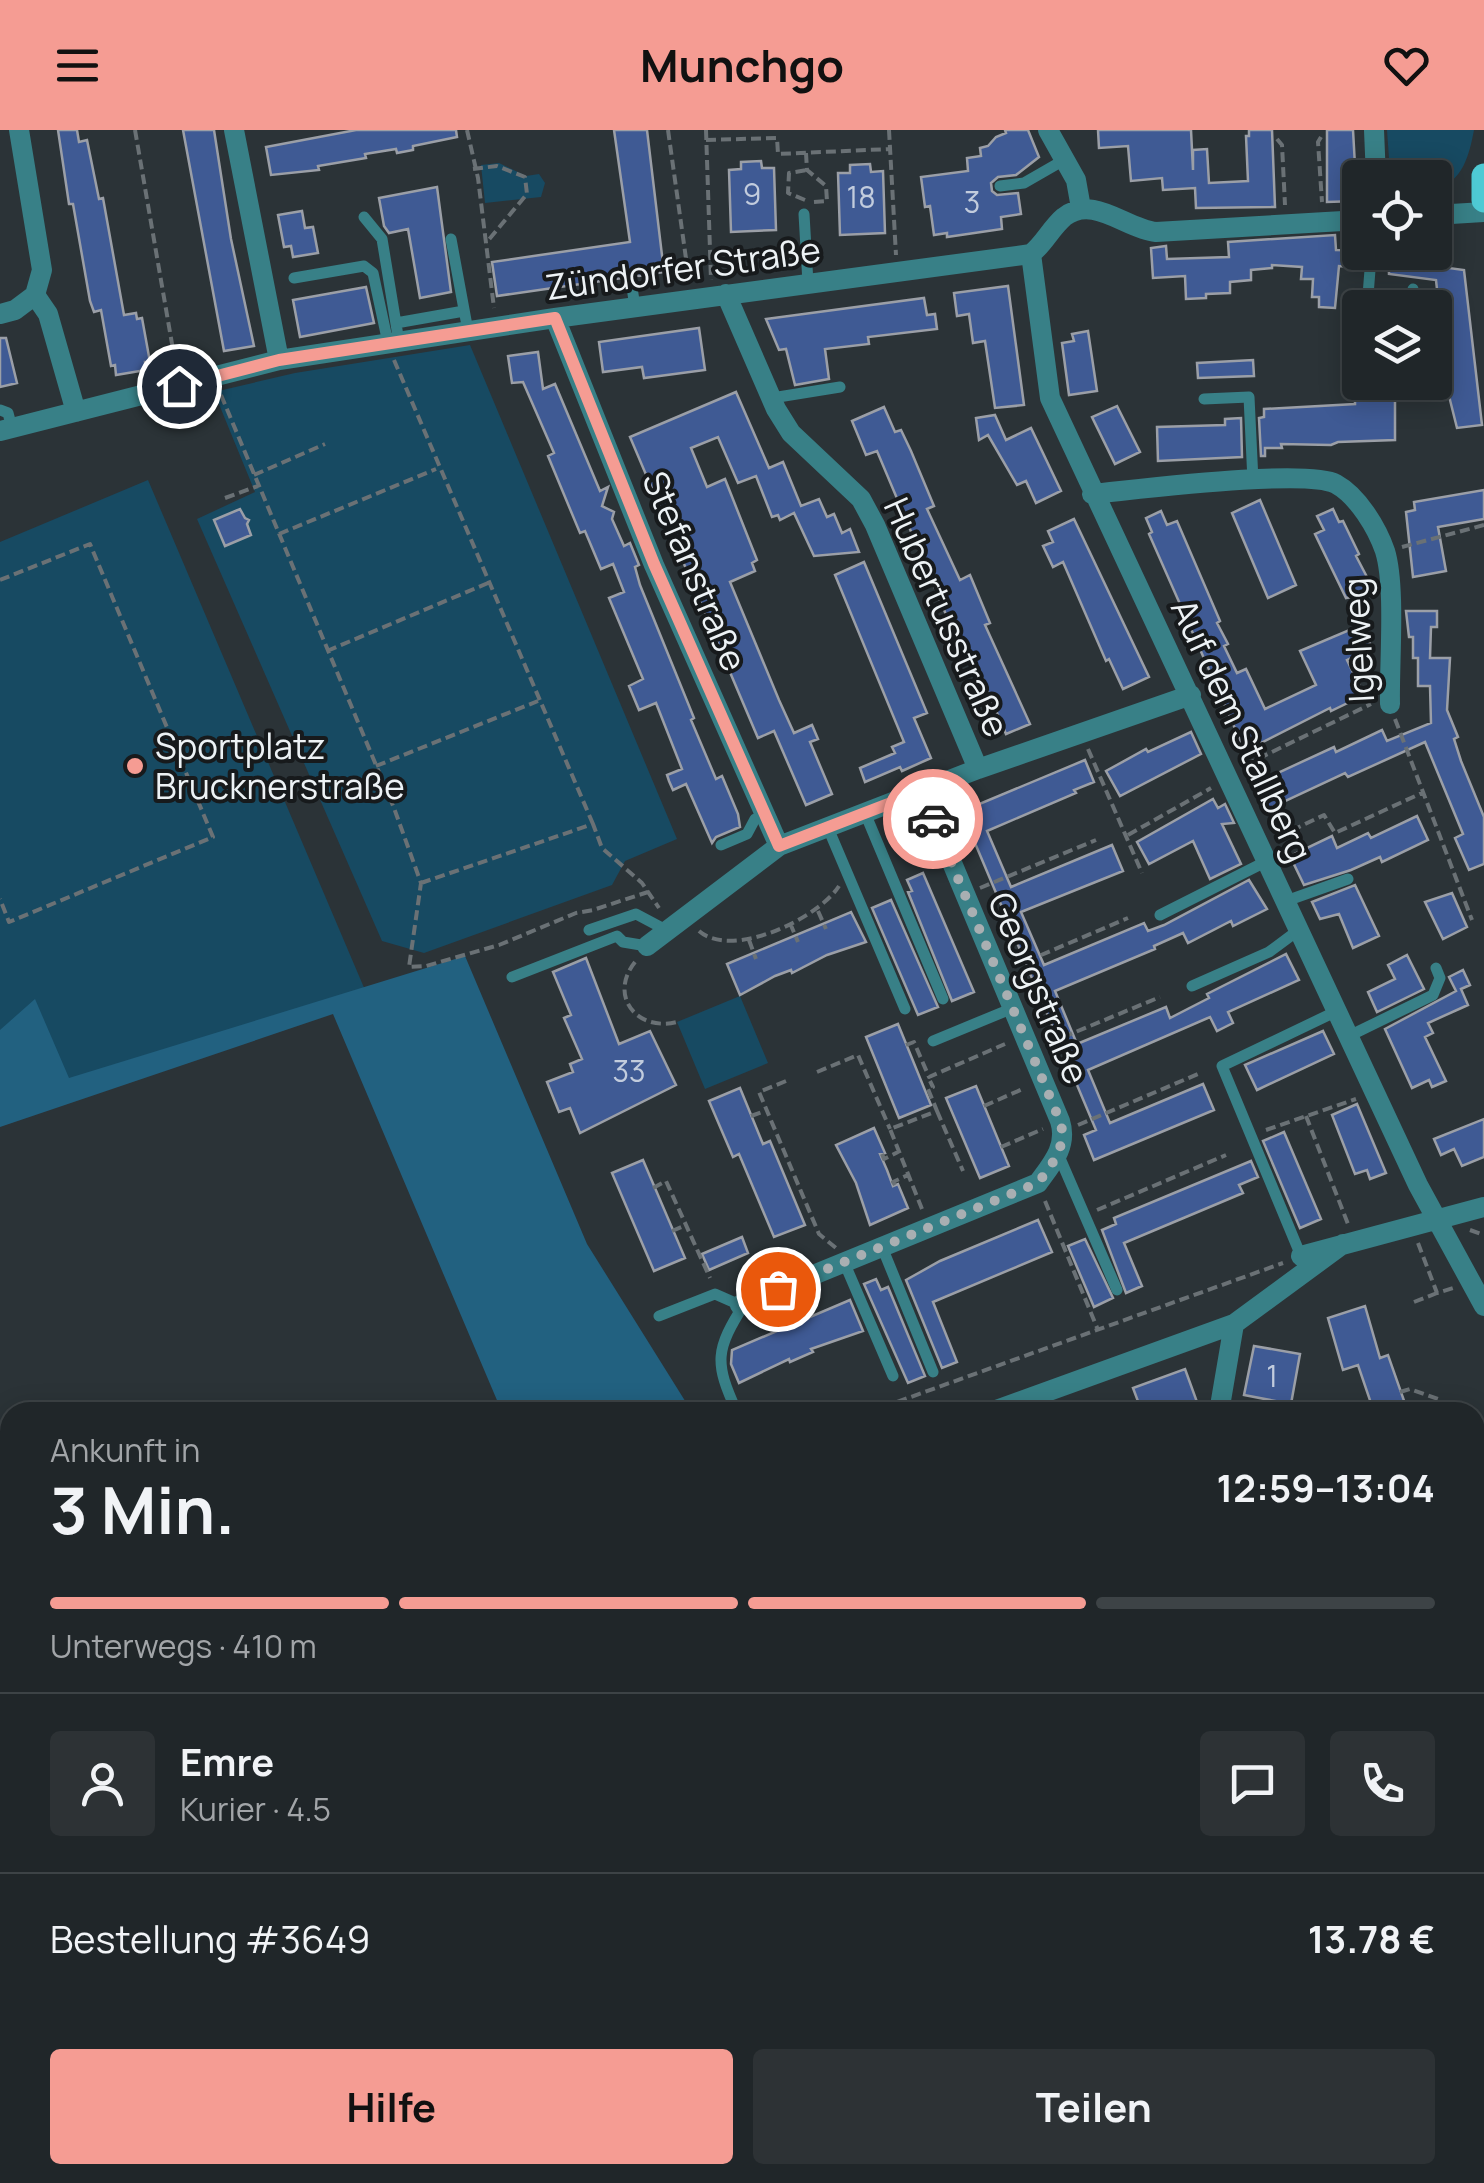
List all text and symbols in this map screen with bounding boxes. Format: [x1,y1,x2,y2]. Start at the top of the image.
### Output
text: Munchgo [640,34,844,96]
icon: menu [50,38,105,93]
icon: heart [1379,38,1434,93]
map controls [1342,160,1452,400]
button: locate [1342,160,1452,270]
house number: 9 [743,173,761,214]
house number: 18 [846,176,876,217]
house number: 3 [964,181,980,222]
street label: Zündorfer Straße [542,225,824,311]
button: layers [1342,290,1452,400]
pin [137,344,222,429]
icon: home [152,359,207,414]
street label: Stefanstraße [631,464,759,678]
street label: Hubertusstraße [873,490,1021,744]
street label: Igelweg [1331,576,1385,704]
street label: Auf dem Stallberg [1160,591,1324,869]
place label: Sportplatz Brucknerstraße [155,722,405,810]
marker: Sportplatz Brucknerstraße [124,755,146,777]
courier [883,769,983,869]
icon: car [906,792,961,847]
street label: Georgstraße [977,885,1101,1091]
house number: 33 [612,1050,646,1091]
pin [736,1247,821,1332]
icon: bag [751,1262,806,1317]
house number: 1 [1266,1355,1278,1396]
text: Ankunft in [50,1428,200,1472]
text: 12:59–13:04 [1217,1461,1435,1513]
text: 3 Min. [50,1465,235,1554]
text: Unterwegs · 410 m [50,1624,317,1668]
button: person [50,1731,155,1836]
button: chat [1200,1731,1305,1836]
button: phone [1330,1731,1435,1836]
text: Emre [180,1735,274,1787]
text: Kurier · 4.5 [180,1787,331,1831]
text: Bestellung #3649 [50,1912,370,1964]
text: 13.78 € [1308,1912,1435,1964]
button: Hilfe [50,2049,733,2164]
button: Teilen [753,2049,1435,2164]

